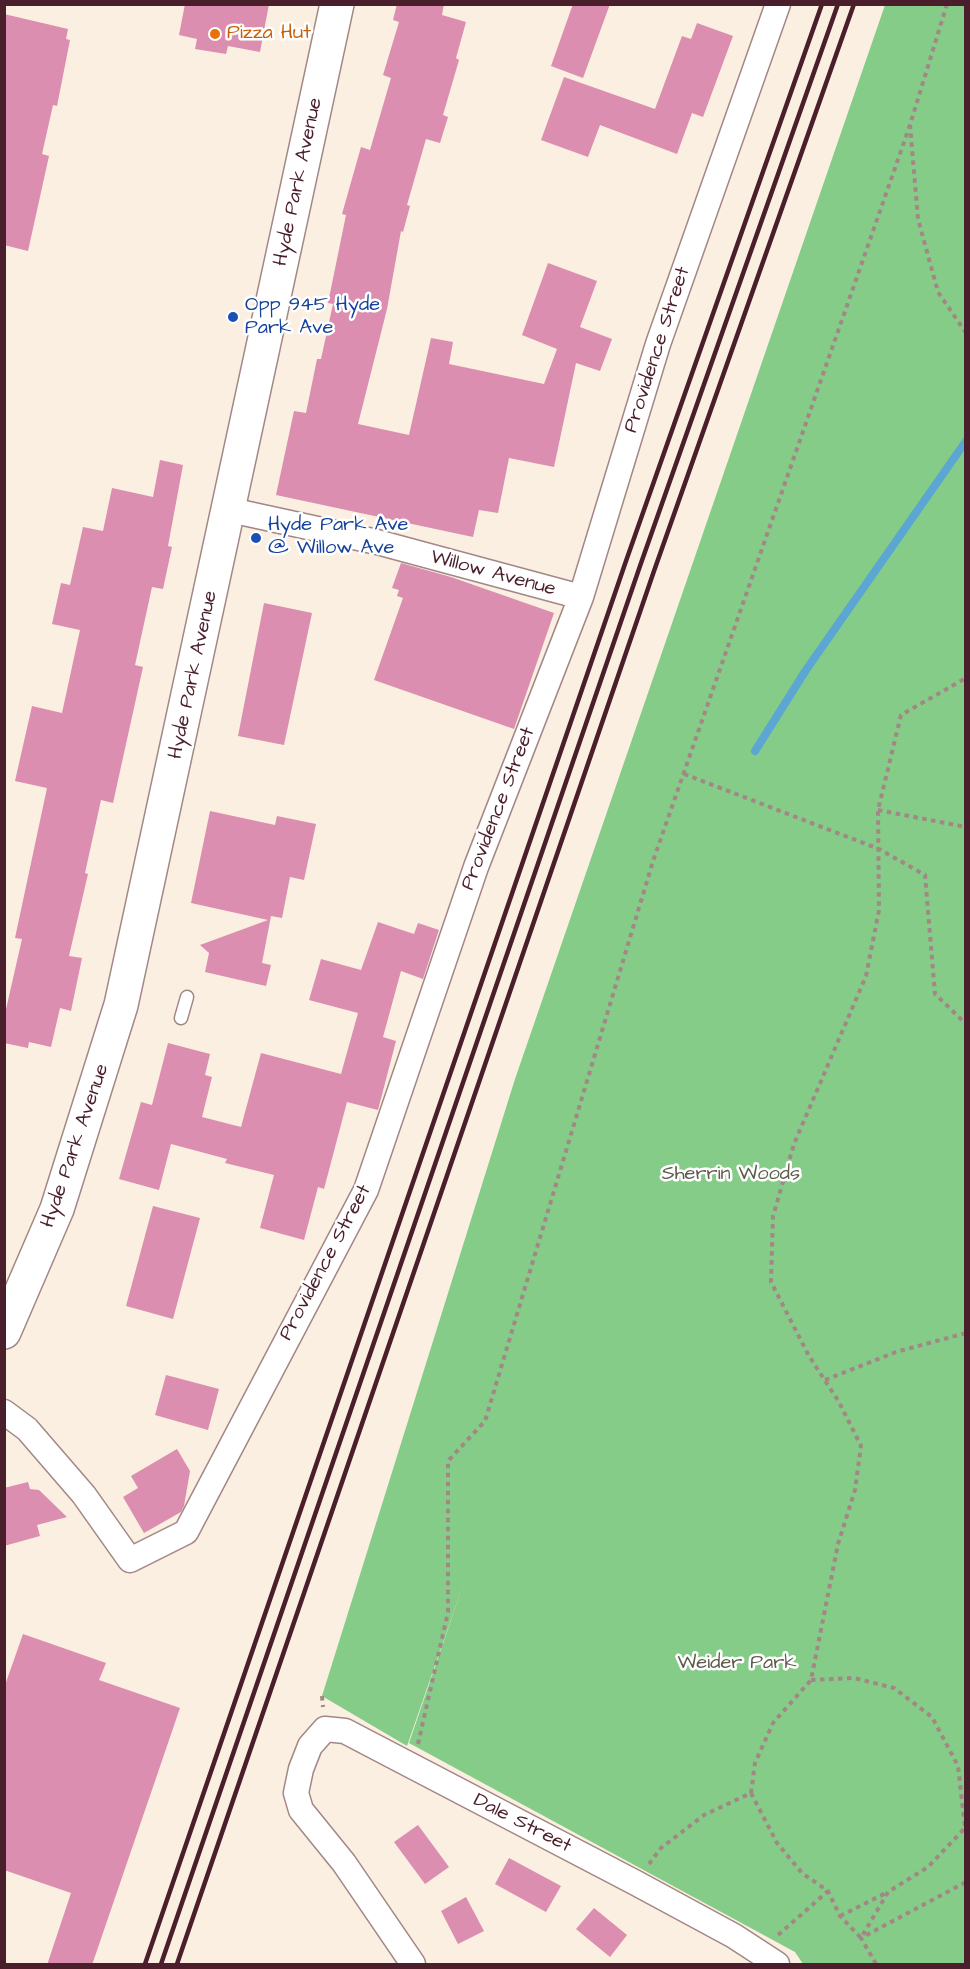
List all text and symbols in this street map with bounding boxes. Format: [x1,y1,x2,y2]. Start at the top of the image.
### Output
place label: Pizza Hut [227,22,311,46]
marker: Pizza Hut [208,27,222,41]
street label: Hyde Park Avenue [269,96,329,268]
street label: Providence Street [620,264,696,436]
place label: Opp 945 Hyde Park Ave [245,294,380,341]
marker: Opp 945 Hyde Park Ave [226,310,240,324]
place label: Hyde Park Ave @ Willow Ave [268,514,408,561]
marker: Hyde Park Ave @ Willow Ave [249,531,263,545]
street label: Willow Avenue [428,546,558,602]
street label: Hyde Park Avenue [164,589,224,761]
street label: Providence Street [457,724,541,894]
street label: Hyde Park Avenue [37,1061,115,1231]
park label: Sherrin Woods [662,1163,800,1187]
street label: Providence Street [275,1181,377,1345]
park label: Weider Park [677,1652,797,1676]
street label: Dale Street [469,1789,575,1859]

